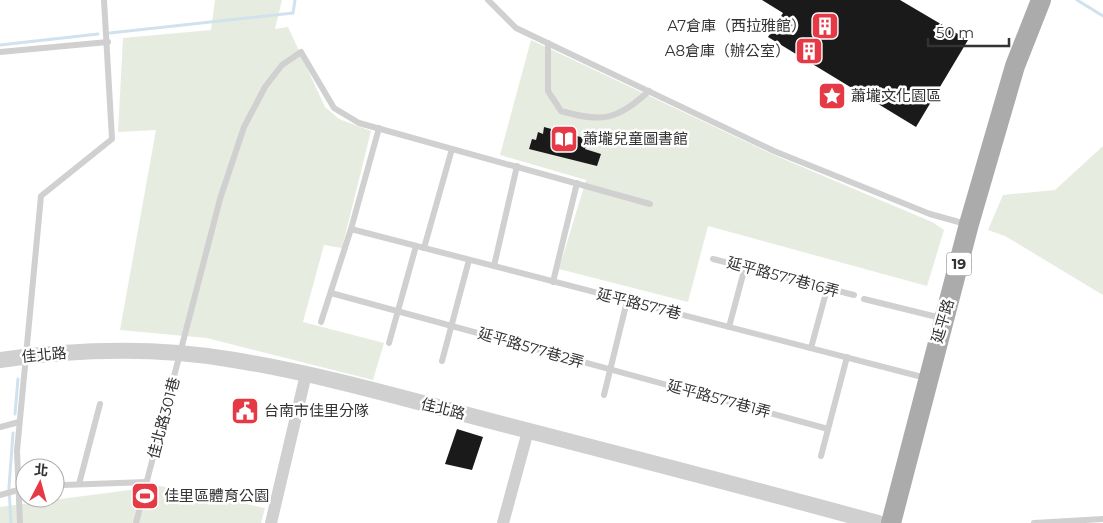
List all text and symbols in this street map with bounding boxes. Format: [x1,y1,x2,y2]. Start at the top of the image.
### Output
building icon: A7倉庫（西拉雅館） [810,11,840,41]
scale bar [928,15,1009,47]
place label: A7倉庫（西拉雅館） [667,16,806,35]
text: 50 m [936,23,974,42]
building icon: A8倉庫（辦公室） [794,36,824,66]
place label: A8倉庫（辦公室） [665,41,790,60]
place icon: 蕭壠文化園區 [817,81,847,111]
place label: 蕭壠文化園區 [851,86,941,105]
library icon: 蕭壠兒童圖書館 [549,124,579,154]
place label: 蕭壠兒童圖書館 [583,129,688,148]
street label: 延平路577巷16弄 [725,252,841,301]
road number: 19 [946,252,972,276]
street label: 延平路577巷 [595,284,683,323]
street label: 延平路 [927,297,958,345]
street label: 延平路577巷2弄 [476,323,586,372]
street label: 佳北路 [21,343,67,366]
street label: 佳北路301巷 [143,375,184,461]
street label: 延平路577巷1弄 [665,376,773,421]
street label: 佳北路 [419,394,467,423]
public building icon: 台南市佳里分隊 [230,396,260,426]
place label: 台南市佳里分隊 [264,401,369,420]
north arrow [15,458,65,508]
text: 北 [33,460,49,480]
sports icon: 佳里區體育公園 [130,481,160,511]
place label: 佳里區體育公園 [164,486,269,505]

